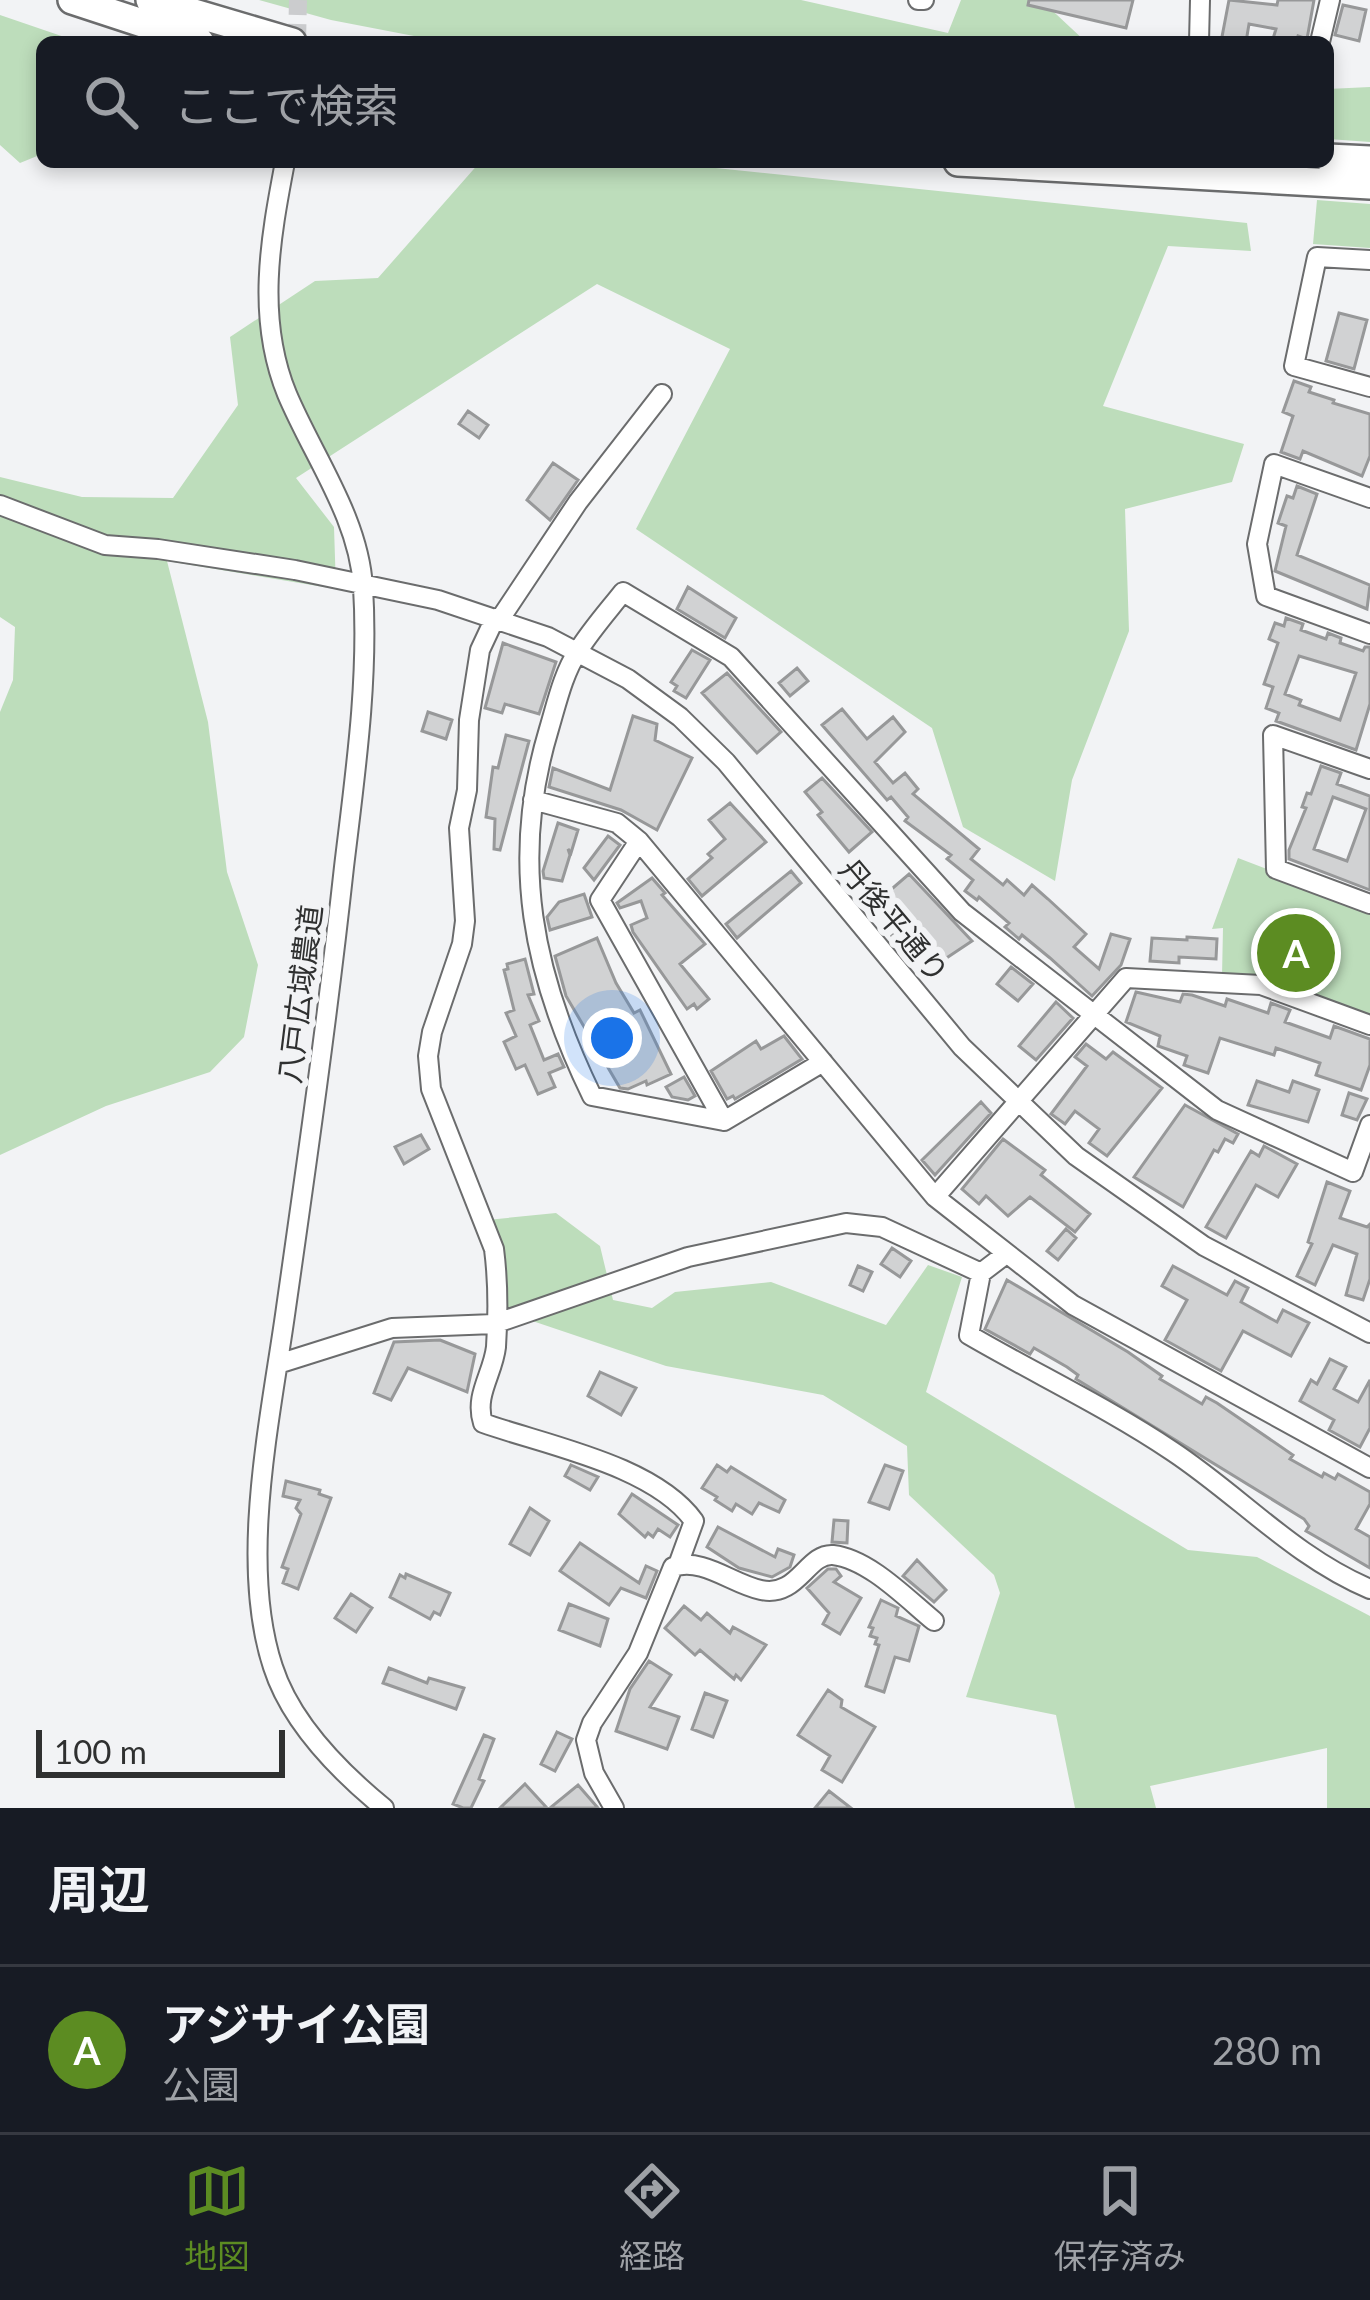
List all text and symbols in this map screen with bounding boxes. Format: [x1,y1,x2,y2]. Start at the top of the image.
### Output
search box [36,36,1334,168]
icon: search [78,69,144,135]
text: ここで検索 [174,78,399,132]
street label: 丹後平通り [833,851,957,989]
street label: 八戸広域農道 [270,902,328,1086]
pin: A [1257,908,1335,998]
your location [582,1008,642,1068]
scale bar [36,1724,285,1777]
text: 100 m [54,1731,147,1771]
text: 周辺 [48,1858,150,1919]
text: アジサイ公園 [162,1997,430,2051]
text: A [73,2027,101,2073]
text: 280 m [1212,2027,1322,2073]
text: 公園 [162,2061,240,2107]
tab: 地図 [184,2158,250,2278]
tab: 経路 [619,2158,685,2278]
tab: 保存済み [1054,2158,1186,2278]

